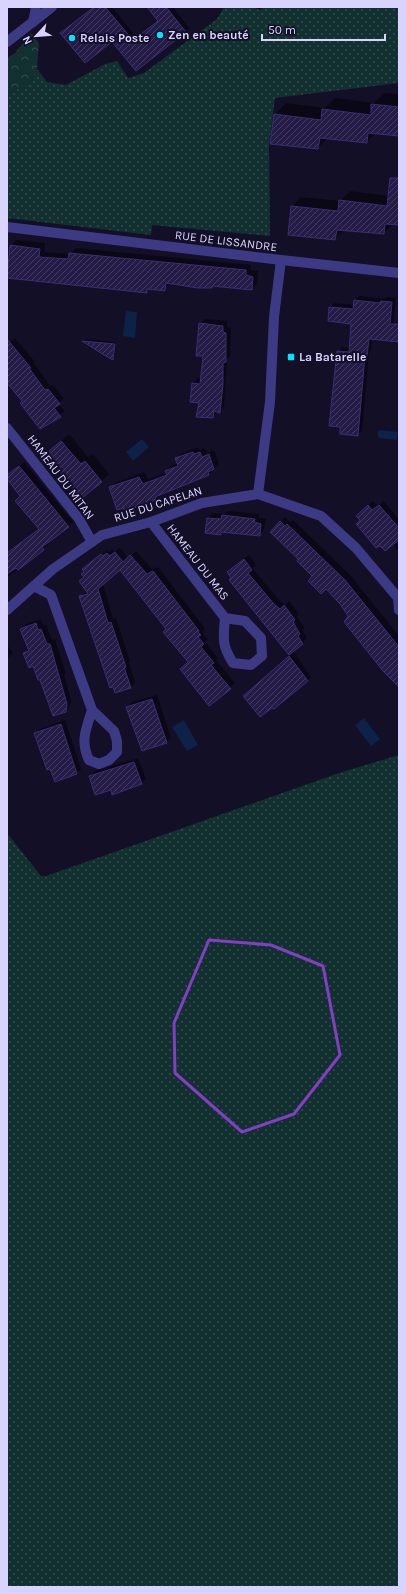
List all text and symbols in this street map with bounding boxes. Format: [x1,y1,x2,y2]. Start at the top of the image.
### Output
north arrow [16,16,56,56]
scale bar [262,16,385,42]
text: 50 m [268,23,296,37]
place label: Zen en beauté [168,28,249,42]
marker: Zen en beauté [155,30,165,40]
place label: Relais Poste [80,31,149,45]
marker: Relais Poste [67,33,77,43]
text: N [20,34,35,47]
street label: RUE DE LISSANDRE [174,228,278,254]
place label: La Batarelle [299,350,366,364]
marker: La Batarelle [286,352,296,362]
street label: HAMEAU DU MITAN [25,432,97,522]
street label: RUE DU CAPELAN [112,483,204,525]
street label: HAMEAU DU MAS [164,521,232,603]

